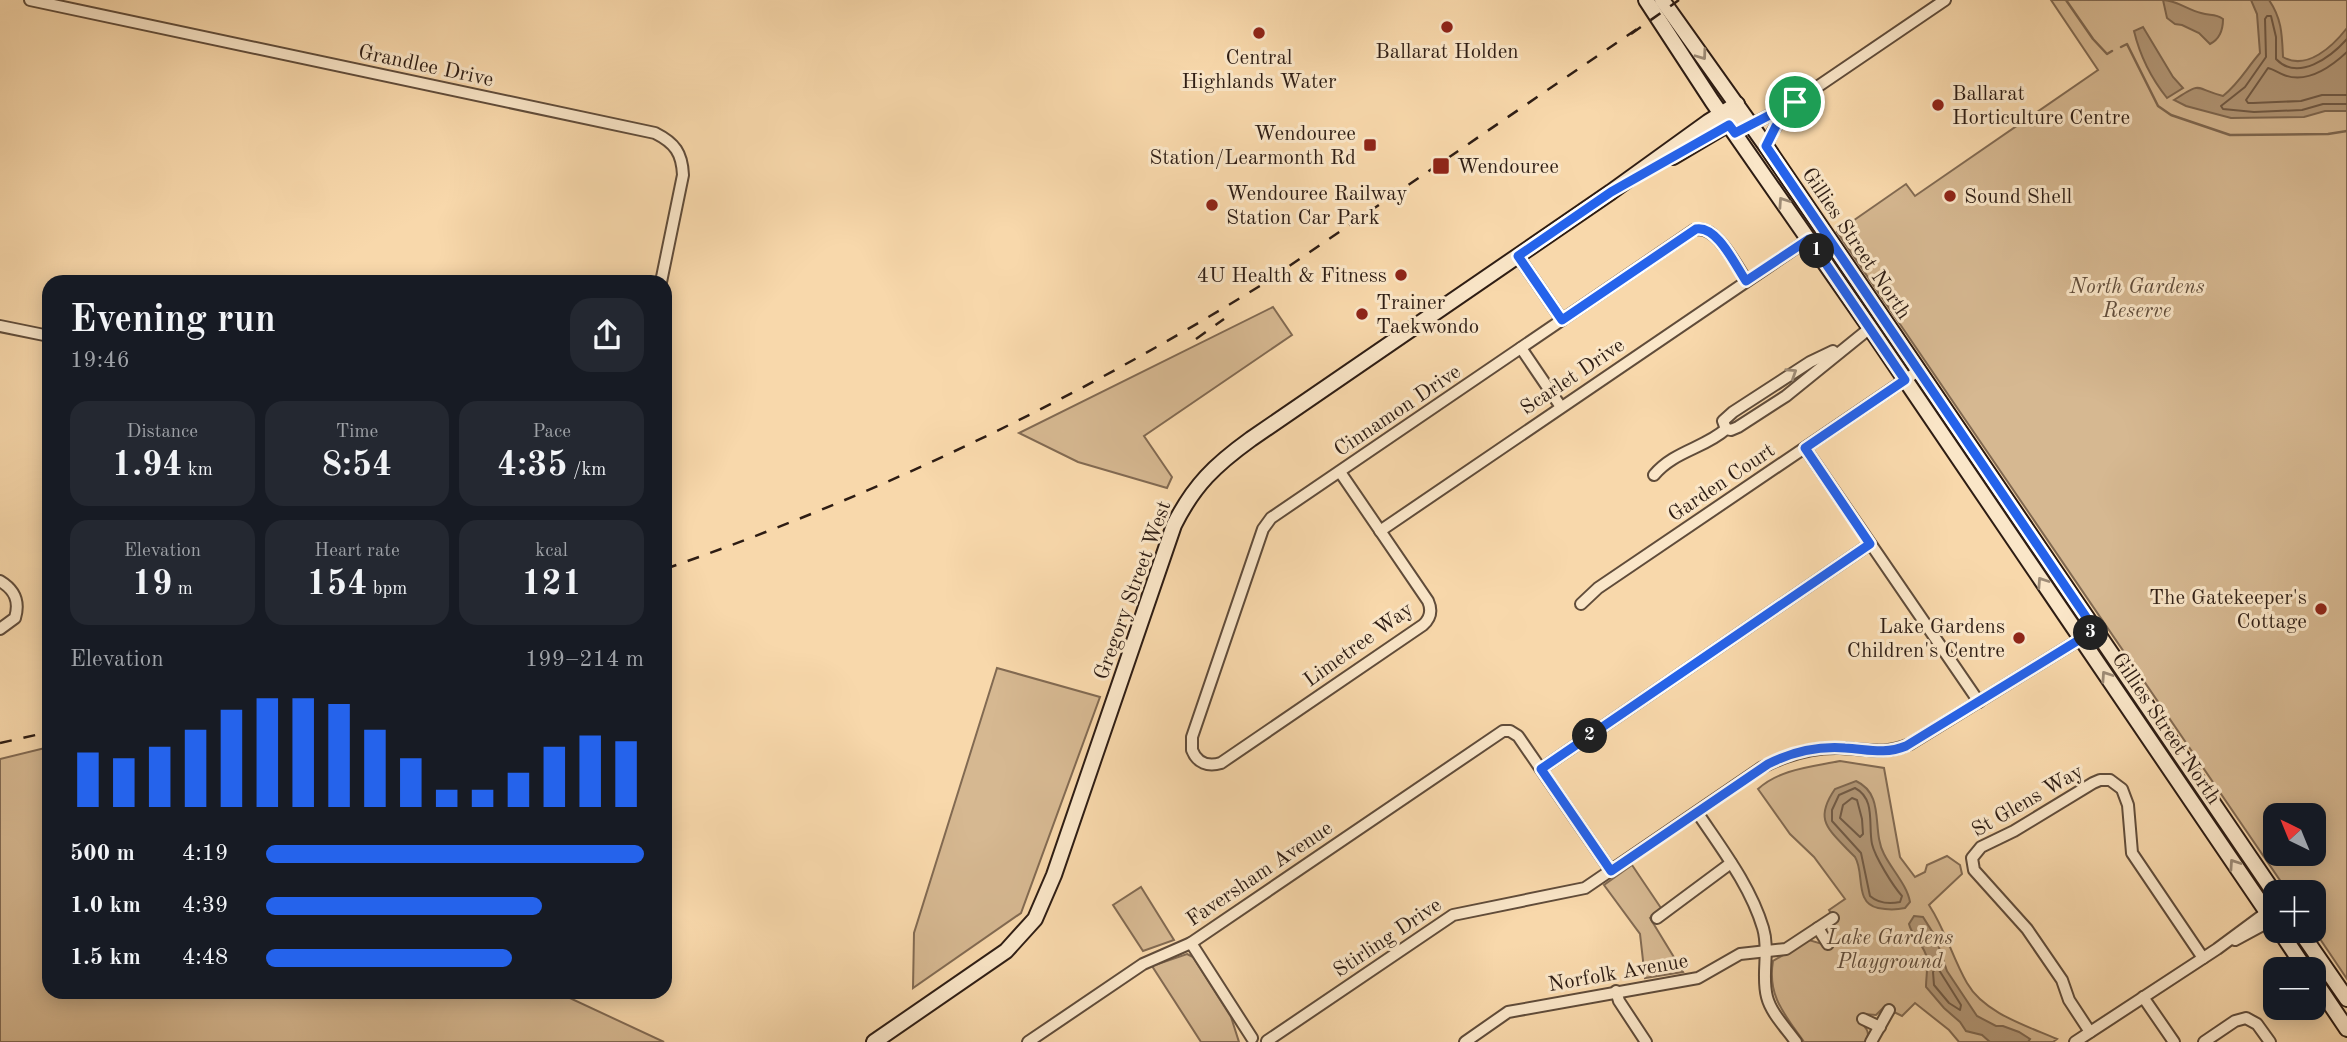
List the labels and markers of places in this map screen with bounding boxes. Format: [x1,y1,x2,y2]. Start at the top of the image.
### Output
marker: Ballarat Holden [1439,19,1455,35]
marker: Central Highlands Water [1251,25,1267,41]
place label: Ballarat Holden [1375,42,1519,63]
place label: Central Highlands Water [1181,48,1337,93]
pin [1765,72,1825,132]
place label: Ballarat Horticulture Centre [1952,84,2130,129]
marker: Ballarat Horticulture Centre [1930,97,1946,113]
place label: Wendouree Station/Learmonth Rd [1149,124,1356,169]
marker: Wendouree Station/Learmonth Rd [1362,137,1378,153]
marker: Wendouree [1431,156,1451,176]
place label: Wendouree [1457,157,1559,178]
place label: Wendouree Railway Station Car Park [1226,184,1407,229]
place label: Sound Shell [1964,187,2073,208]
marker: Sound Shell [1942,188,1958,204]
marker: Wendouree Railway Station Car Park [1204,197,1220,213]
pin: 1 [1800,233,1834,268]
place label: 4U Health & Fitness [1197,266,1387,287]
marker: 4U Health & Fitness [1393,267,1409,283]
place label: Trainer Taekwondo [1376,293,1479,338]
marker: Trainer Taekwondo [1354,306,1370,322]
place label: The Gatekeeper's Cottage [2149,588,2307,633]
marker: The Gatekeeper's Cottage [2313,601,2329,617]
pin: 3 [2074,616,2108,650]
place label: Lake Gardens Children's Centre [1847,617,2005,662]
marker: Lake Gardens Children's Centre [2011,630,2027,646]
pin: 2 [1572,718,1608,754]

